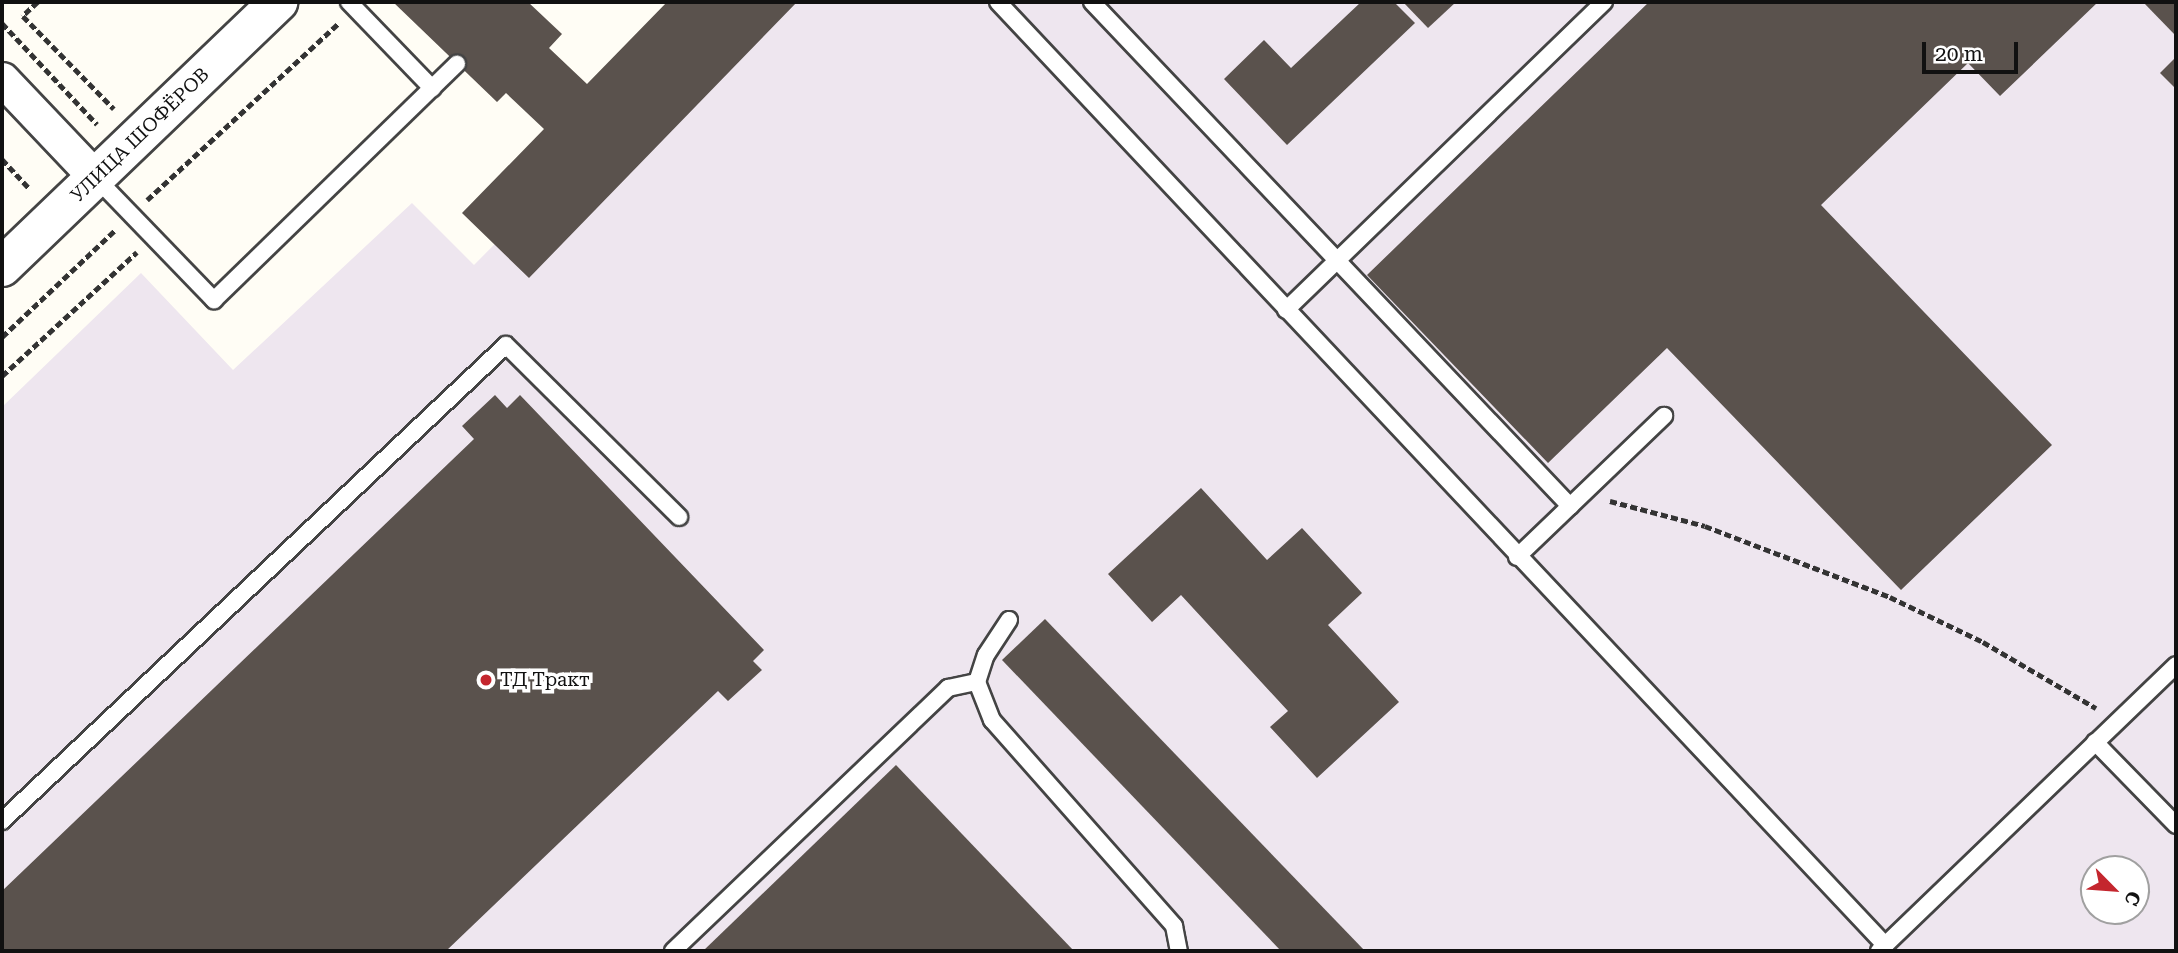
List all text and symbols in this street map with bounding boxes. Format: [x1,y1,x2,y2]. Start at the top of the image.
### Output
scale bar [1926,28,2022,72]
text: 20 m [1935,42,1983,66]
street label: УЛИЦА ШОФЁРОВ [66,63,214,207]
place label: ТД Тракт [500,669,590,691]
marker: ТД Тракт [478,672,494,688]
north arrow [2080,855,2150,925]
text: С [2119,887,2146,909]

